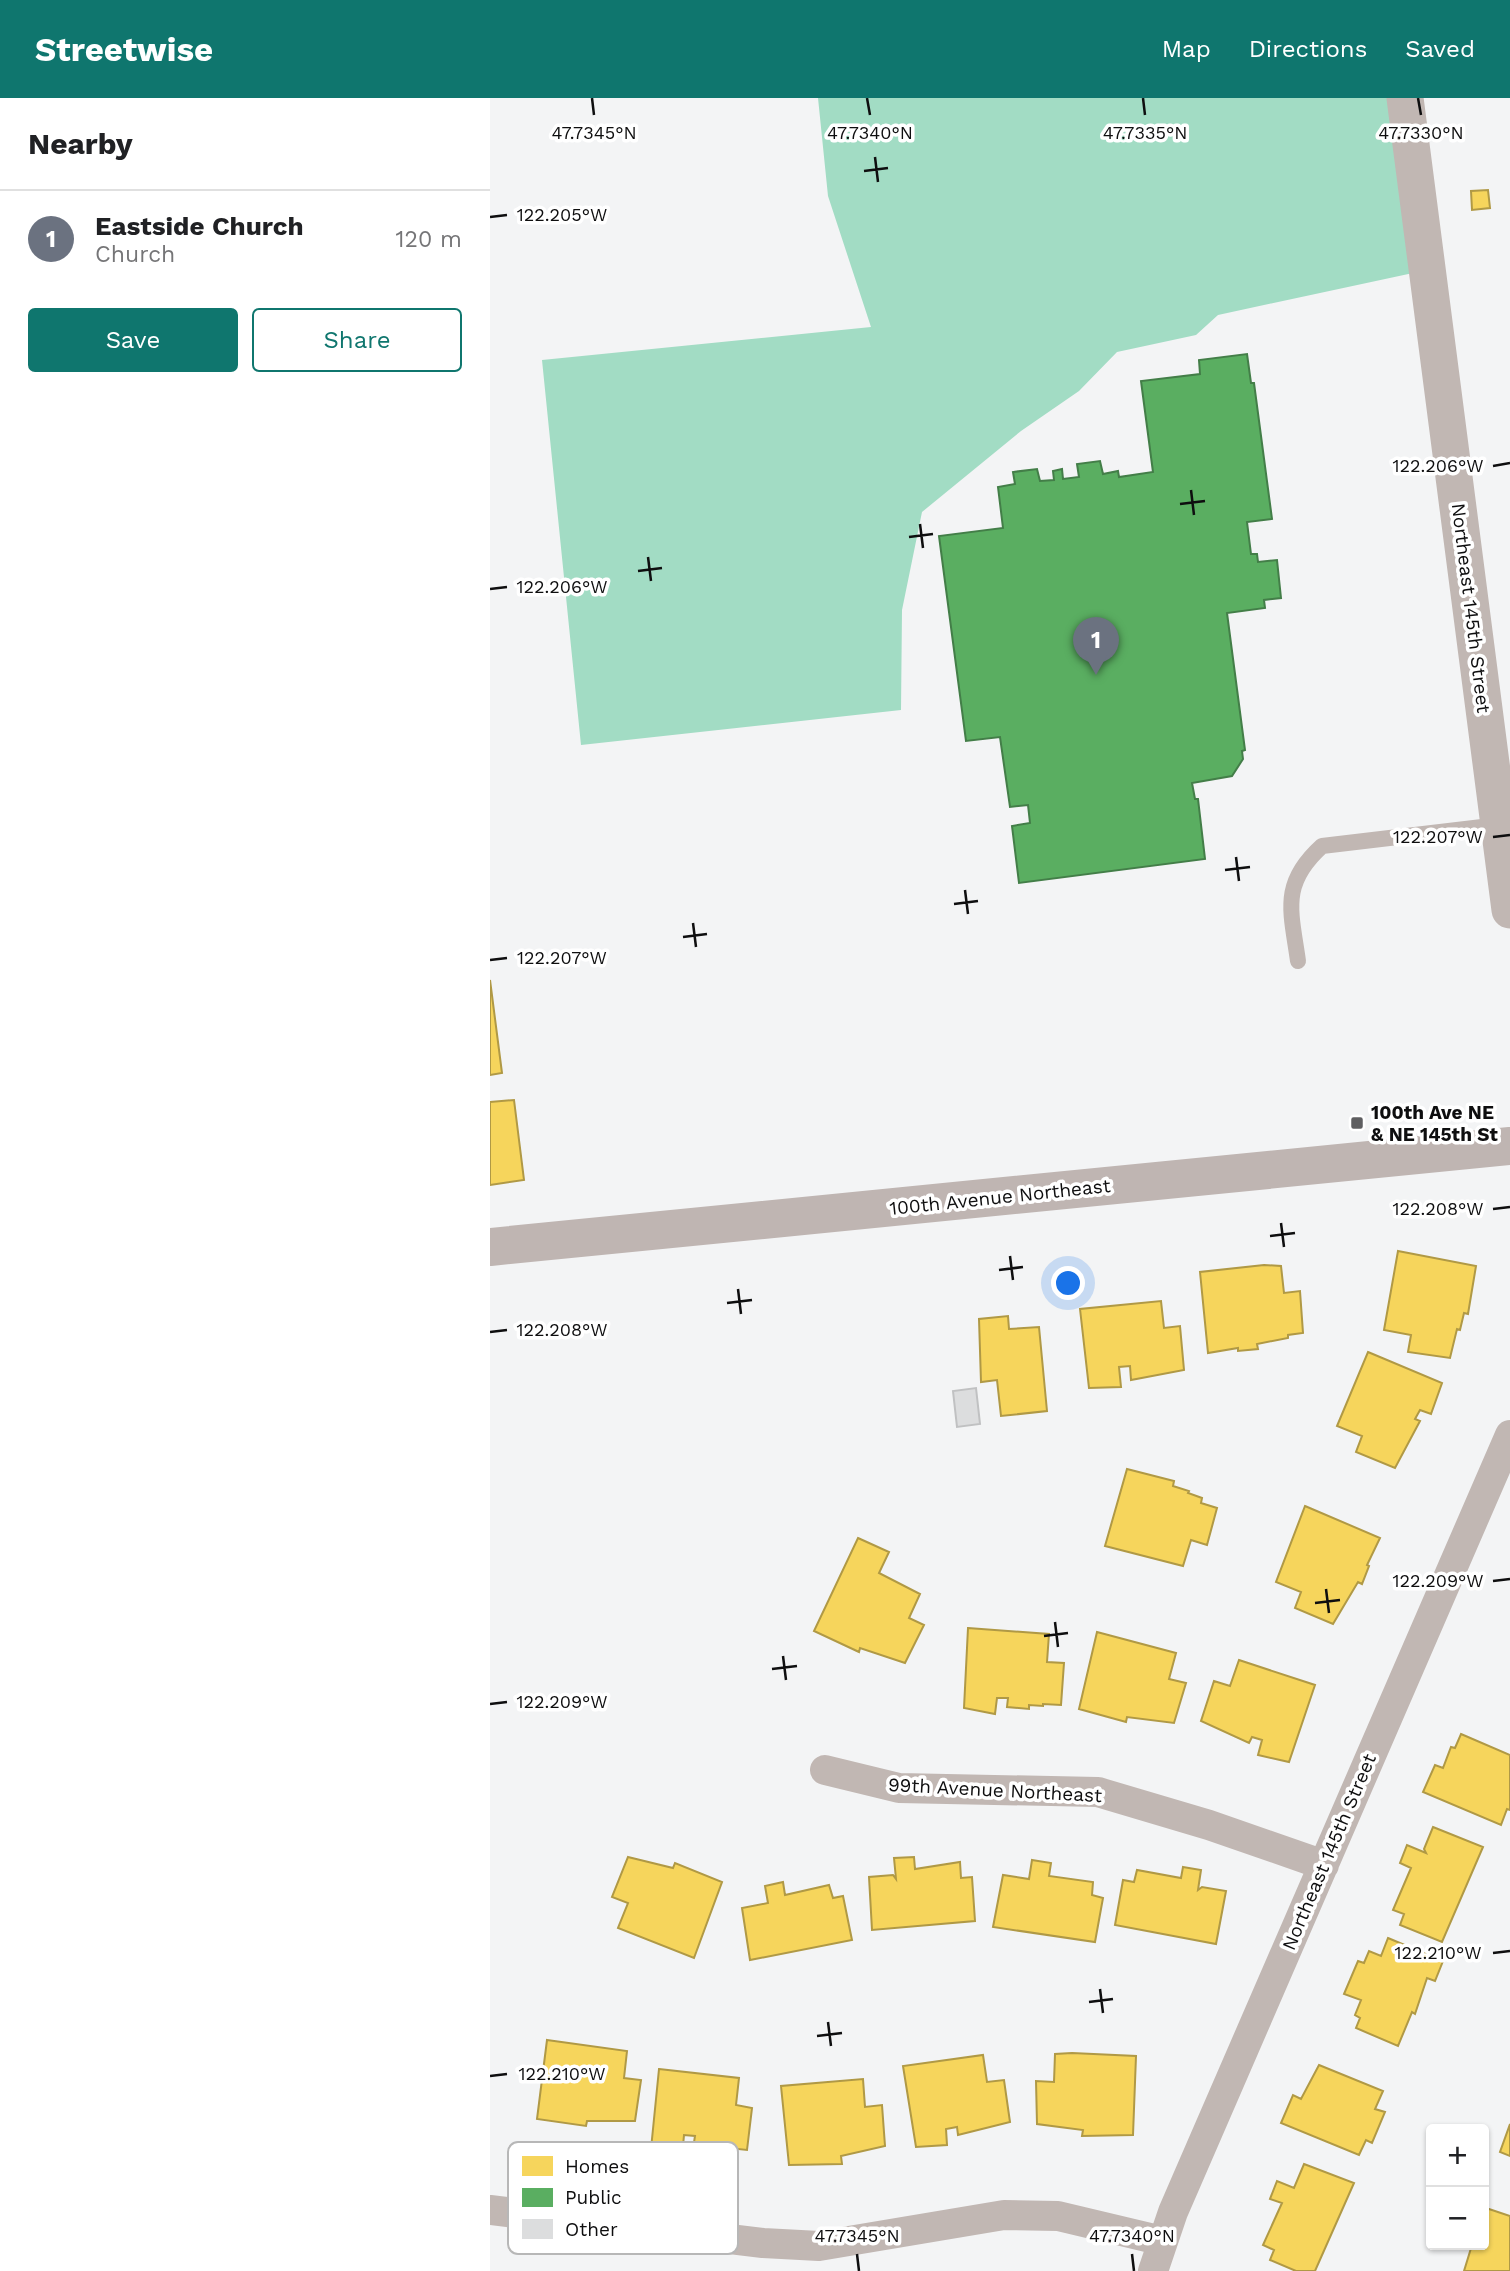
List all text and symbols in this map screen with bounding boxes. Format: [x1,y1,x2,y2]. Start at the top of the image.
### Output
text: Streetwise [35,30,213,69]
text: Map [1162,35,1211,63]
text: Directions [1249,35,1367,63]
text: Saved [1405,35,1475,63]
text: 47.7345°N [551,122,637,143]
text: 47.7340°N [827,122,913,143]
text: 47.7335°N [1103,122,1187,143]
text: 47.7330°N [1378,122,1464,143]
text: Nearby [28,126,133,161]
text: 122.205°W [517,204,607,225]
text: Eastside Church [95,211,304,241]
text: 1 [46,226,56,253]
text: 120 m [396,226,462,253]
text: Church [95,241,175,268]
button: Save [28,308,238,372]
button: Share [252,308,462,372]
text: 122.206°W [1392,455,1484,476]
street label: Northeast 145th Street [1447,502,1495,714]
text: 122.206°W [516,576,608,597]
pin: 1 [1073,617,1119,675]
text: 122.207°W [1393,826,1483,847]
text: 122.207°W [517,947,607,968]
place label: 100th Ave NE & NE 145th St [1371,1101,1499,1146]
marker: 100th Ave NE & NE 145th St [1349,1115,1365,1131]
street label: 100th Avenue Northeast [888,1174,1112,1220]
text: 122.208°W [1392,1198,1484,1219]
your location [1051,1266,1085,1300]
text: 122.208°W [516,1319,608,1340]
text: 122.209°W [1392,1570,1484,1591]
text: 122.209°W [516,1691,608,1712]
street label: Northeast 145th Street [1277,1750,1381,1954]
street label: 99th Avenue Northeast [887,1773,1103,1807]
text: 122.210°W [1394,1942,1482,1963]
text: 122.210°W [518,2063,606,2084]
map controls [1426,2124,1489,2250]
button: + [1426,2124,1489,2187]
legend [508,2142,738,2254]
text: Homes [565,2155,629,2178]
text: Public [565,2186,622,2209]
button: − [1426,2187,1489,2250]
text: Other [565,2218,618,2241]
text: 47.7345°N [814,2225,900,2246]
text: 47.7340°N [1089,2225,1175,2246]

